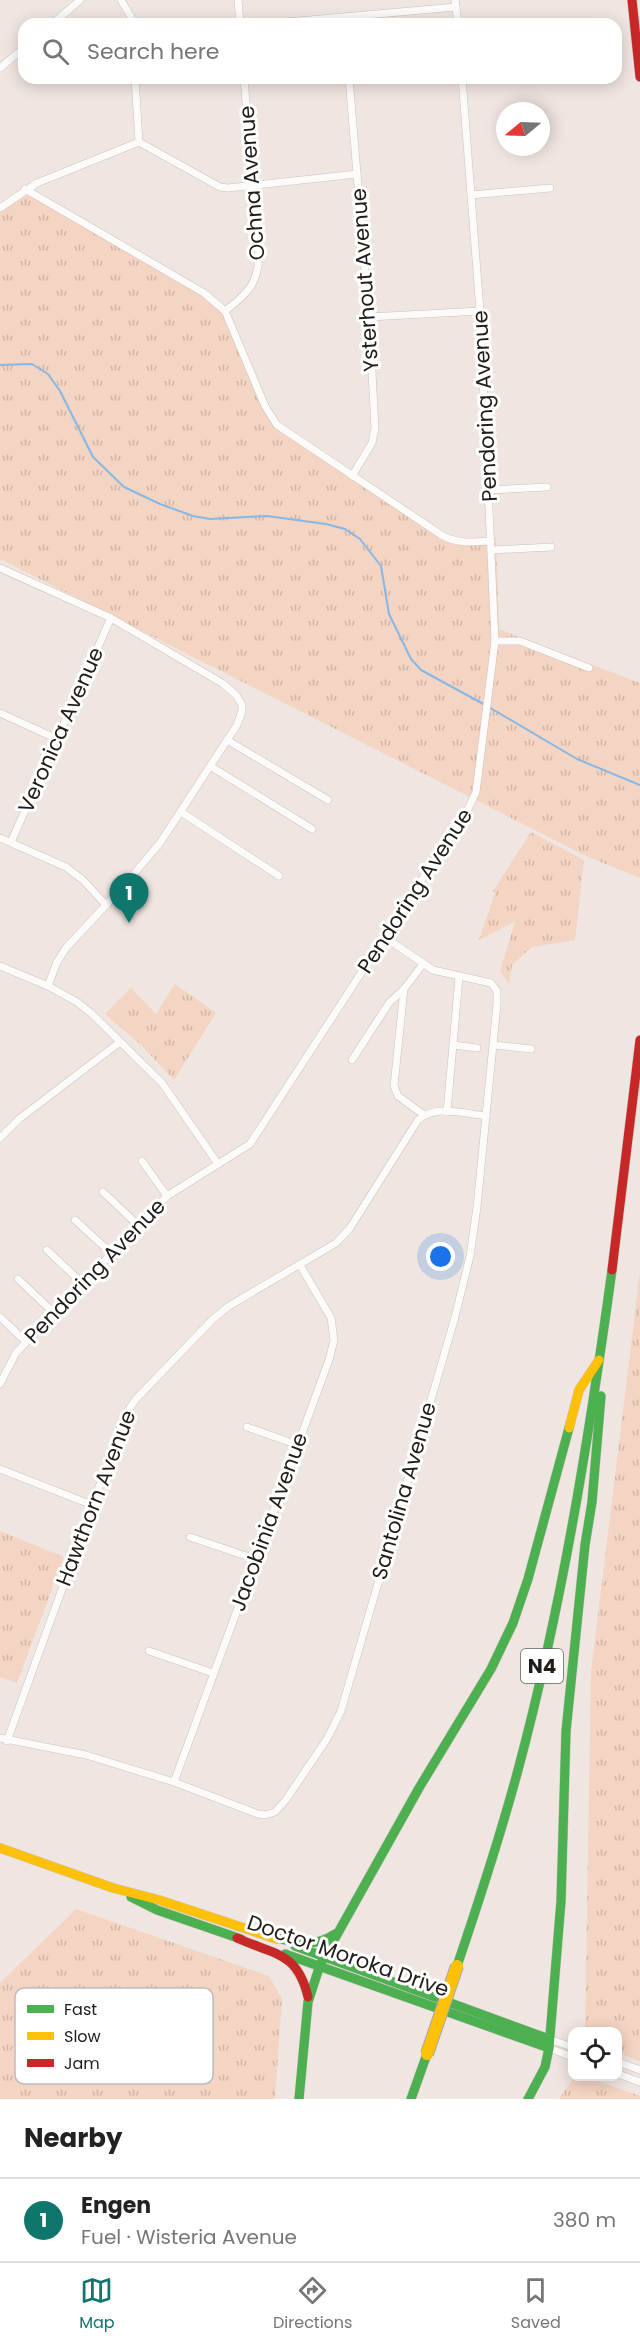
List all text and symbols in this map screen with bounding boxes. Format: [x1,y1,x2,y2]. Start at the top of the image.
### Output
search box [18,18,622,84]
icon: search [39,35,72,68]
text: Search here [87,36,220,67]
north arrow [496,102,550,156]
street label: Ochna Avenue [232,105,271,261]
street label: Ysterhout Avenue [344,187,385,373]
street label: Pendoring Avenue [465,310,504,502]
street label: Veronica Avenue [11,642,110,817]
street label: Pendoring Avenue [350,803,479,979]
pin: 1 [110,874,148,923]
street label: Pendoring Avenue [18,1192,172,1350]
your location [426,1242,455,1271]
street label: Santolina Avenue [364,1399,443,1583]
street label: Hawthorn Avenue [49,1406,142,1590]
street label: Jacobinia Avenue [223,1428,314,1615]
road number: N4 [521,1649,563,1683]
street label: Doctor Moroka Drive [243,1907,453,2004]
legend [15,1988,213,2084]
text: Fast [64,1998,97,2021]
text: Slow [64,2025,101,2048]
map controls [568,2027,622,2081]
button: locate [568,2027,622,2081]
text: Jam [64,2052,100,2075]
text: Nearby [24,2120,122,2156]
text: Engen [81,2190,151,2221]
text: 1 [40,2206,47,2234]
text: 380 m [553,2206,616,2234]
text: Fuel · Wisteria Avenue [81,2223,297,2251]
tab: Map [79,2274,115,2335]
tab: Directions [273,2274,352,2335]
tab: Saved [511,2274,561,2335]

